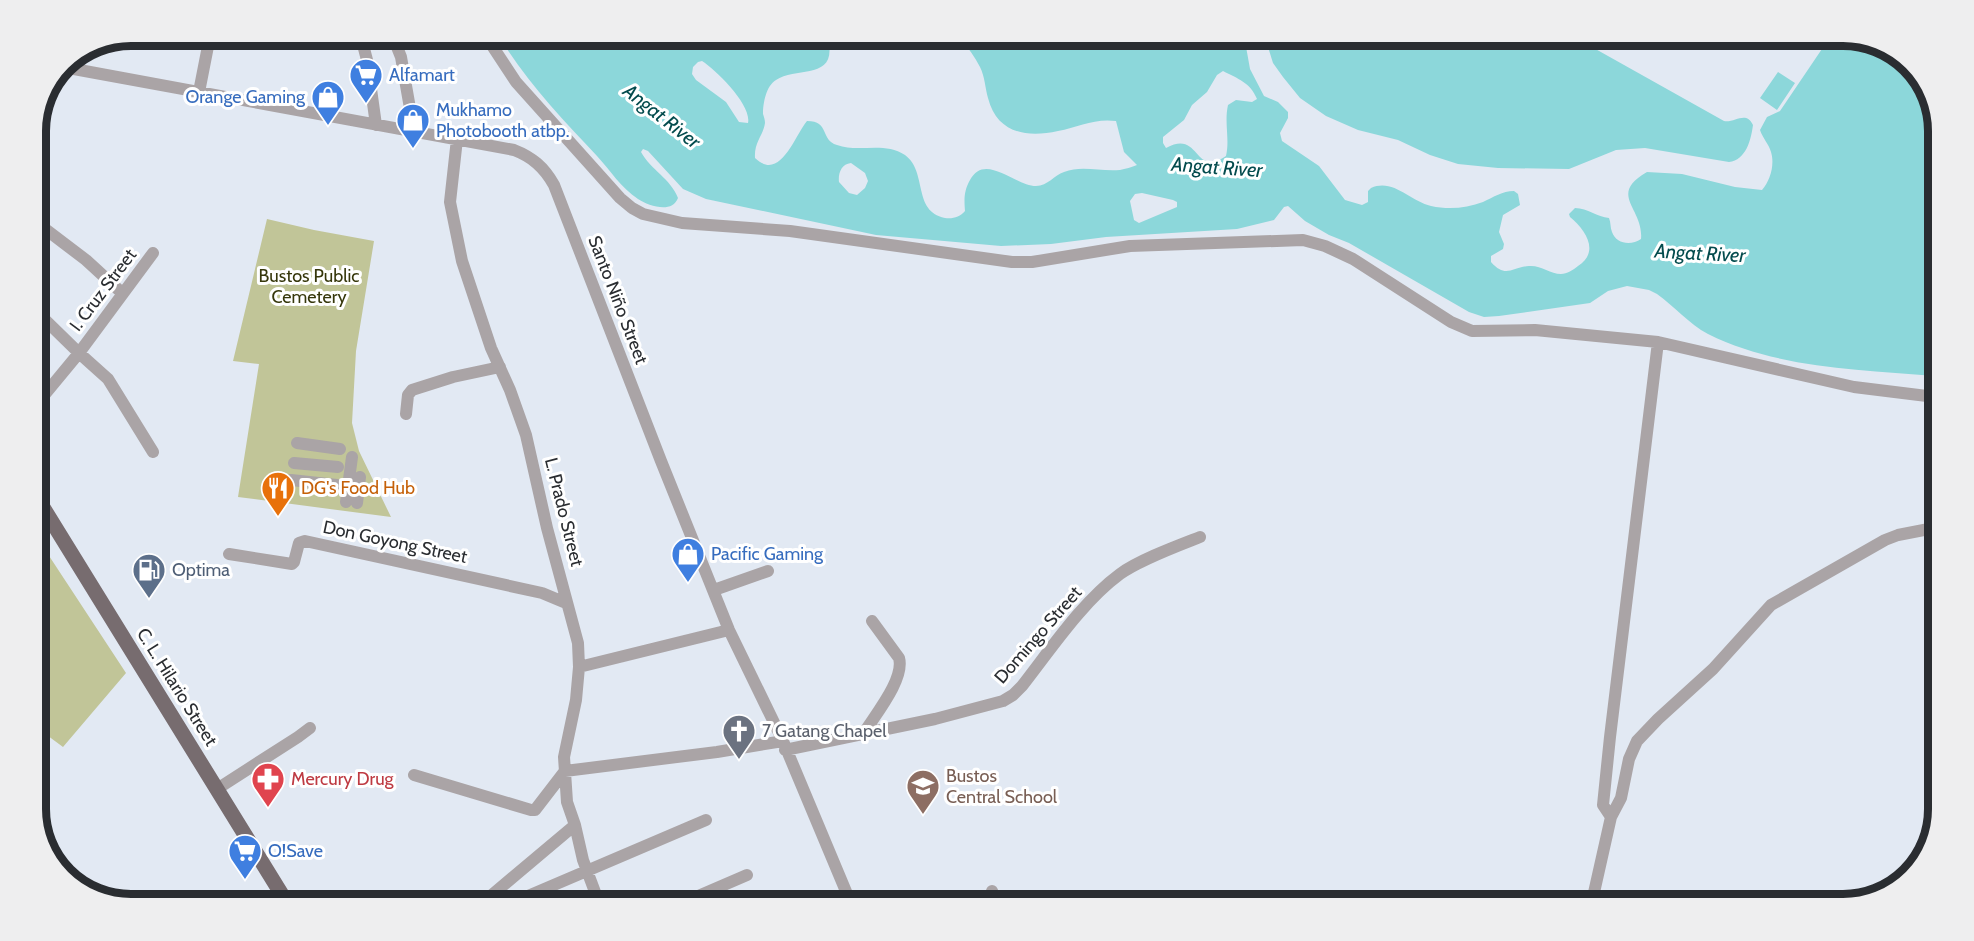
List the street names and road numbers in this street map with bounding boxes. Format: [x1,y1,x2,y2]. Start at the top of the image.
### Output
street label: Santo Niño Street [583,233,653,367]
street label: I. Cruz Street [65,245,141,335]
street label: L. Prado Street [540,455,588,569]
street label: Don Goyong Street [321,516,469,568]
street label: Domingo Street [990,582,1086,688]
street label: C. L. Hilario Street [132,624,222,750]

